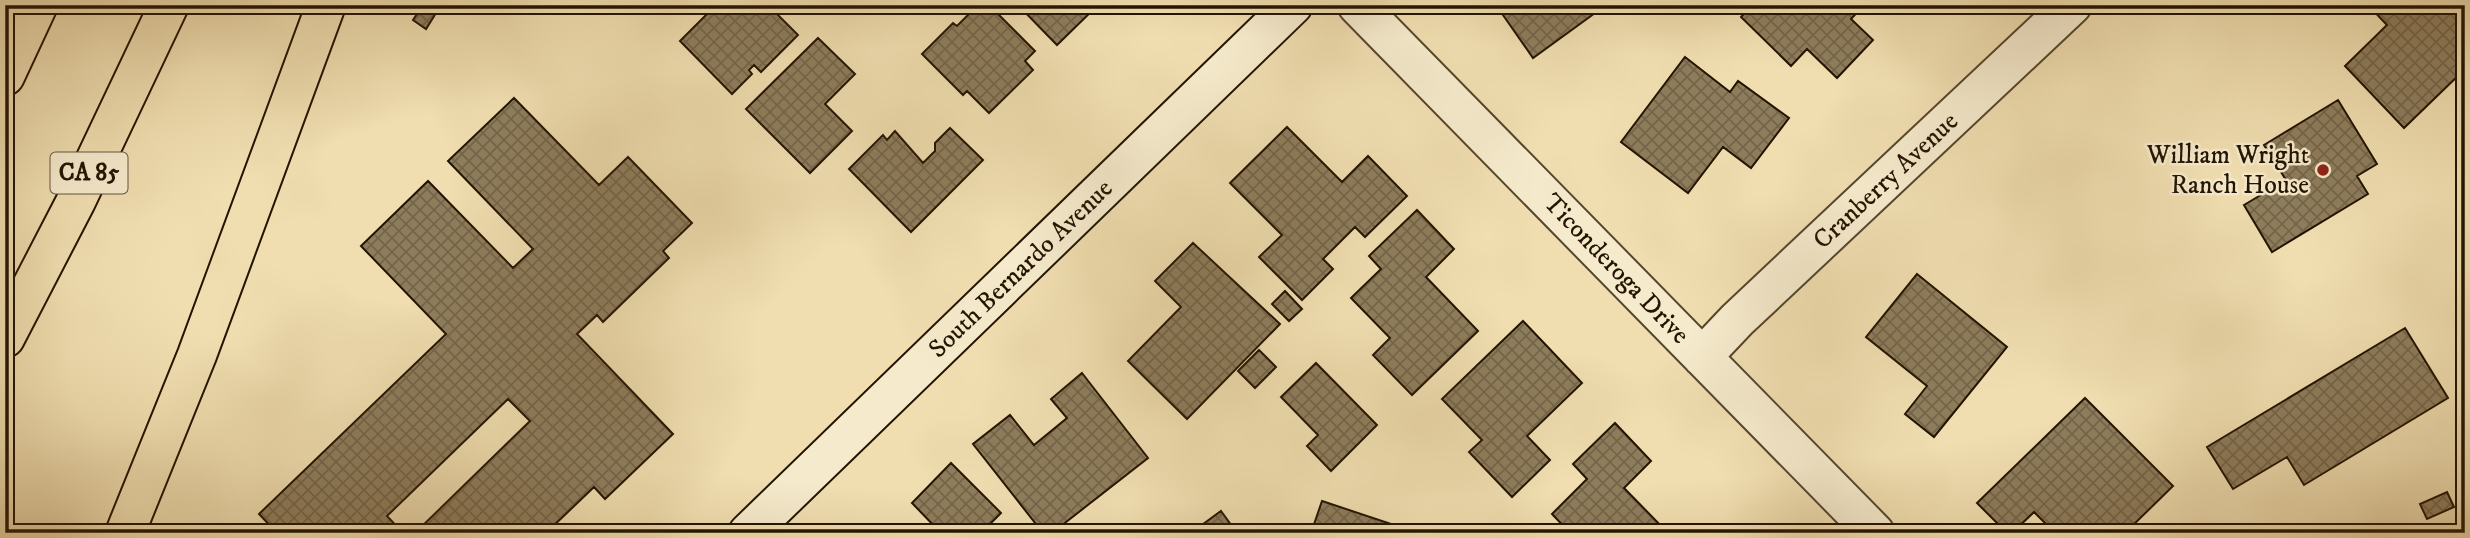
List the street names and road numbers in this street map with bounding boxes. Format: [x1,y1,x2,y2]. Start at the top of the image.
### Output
street label: Cranberry Avenue [1807,105,1965,257]
road number: CA 85 [50,153,128,194]
street label: South Bernardo Avenue [922,173,1120,365]
street label: Ticonderoga Drive [1536,187,1696,351]

